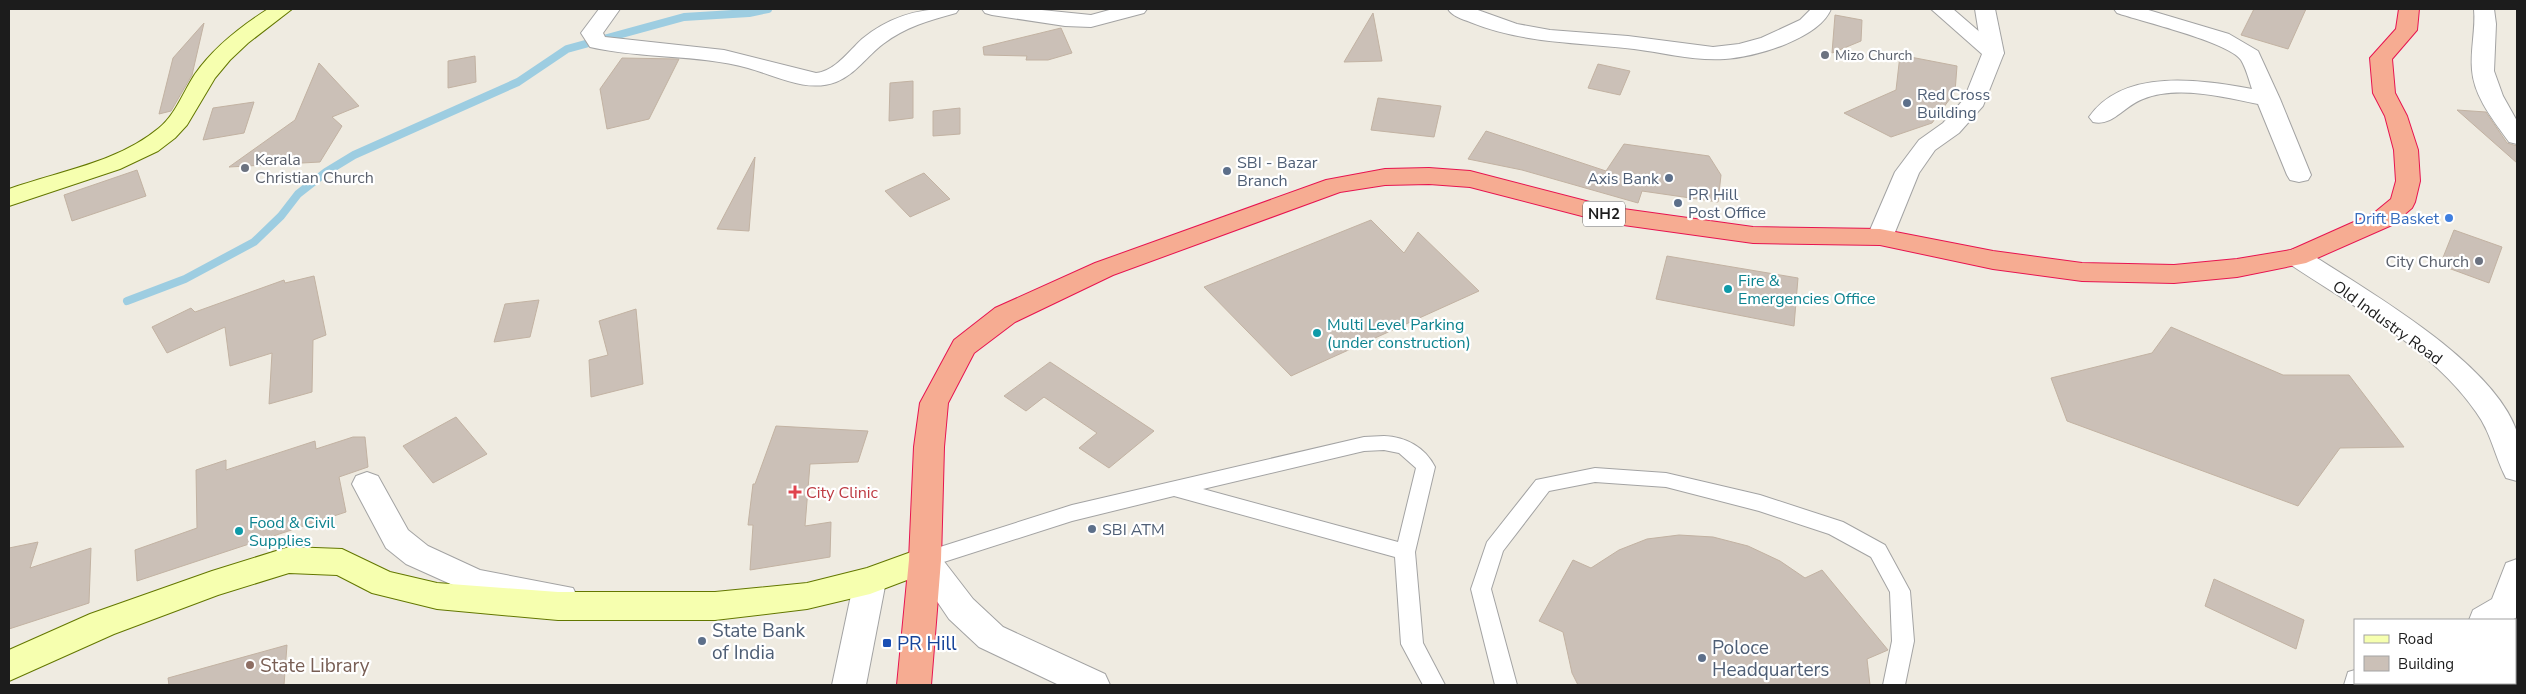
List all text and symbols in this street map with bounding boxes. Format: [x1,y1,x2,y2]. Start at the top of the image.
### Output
place label: Mizo Church [1835,46,1913,65]
marker: Mizo Church [1819,49,1831,61]
place label: Red Cross Building [1917,84,1990,124]
marker: Red Cross Building [1901,97,1913,109]
place label: Kerala Christian Church [255,149,374,189]
place label: SBI - Bazar Branch [1237,152,1318,192]
marker: Kerala Christian Church [239,162,251,174]
marker: SBI - Bazar Branch [1221,165,1233,177]
place label: Axis Bank [1587,168,1660,190]
marker: Axis Bank [1663,172,1675,184]
place label: PR Hill Post Office [1688,184,1766,224]
marker: PR Hill Post Office [1672,197,1684,209]
road number: NH2 [1583,202,1625,226]
place label: Drift Basket [2354,208,2439,230]
marker: Drift Basket [2443,212,2455,224]
place label: City Church [2386,251,2469,273]
marker: City Church [2473,255,2485,267]
place label: Fire & Emergencies Office [1738,270,1876,310]
street label: Old Industry Road [2328,275,2447,370]
marker: Fire & Emergencies Office [1722,283,1734,295]
place label: Multi Level Parking (under construction) [1327,314,1471,354]
marker: Multi Level Parking (under construction) [1311,327,1323,339]
place label: City Clinic [806,482,879,504]
marker: City Clinic [788,485,802,499]
place label: Food & Civil Supplies [249,512,335,552]
place label: SBI ATM [1102,519,1165,541]
marker: SBI ATM [1086,523,1098,535]
marker: Food & Civil Supplies [233,525,245,537]
place label: State Bank of India [712,618,806,666]
legend [2354,619,2516,684]
text: Road [2398,629,2433,649]
place label: PR Hill [897,631,957,657]
marker: State Bank of India [696,635,708,647]
place label: Poloce Headquarters [1712,635,1829,683]
marker: PR Hill [881,637,893,649]
marker: Poloce Headquarters [1696,652,1708,664]
place label: State Library [260,653,370,679]
text: Building [2398,654,2454,674]
marker: State Library [244,659,256,671]

